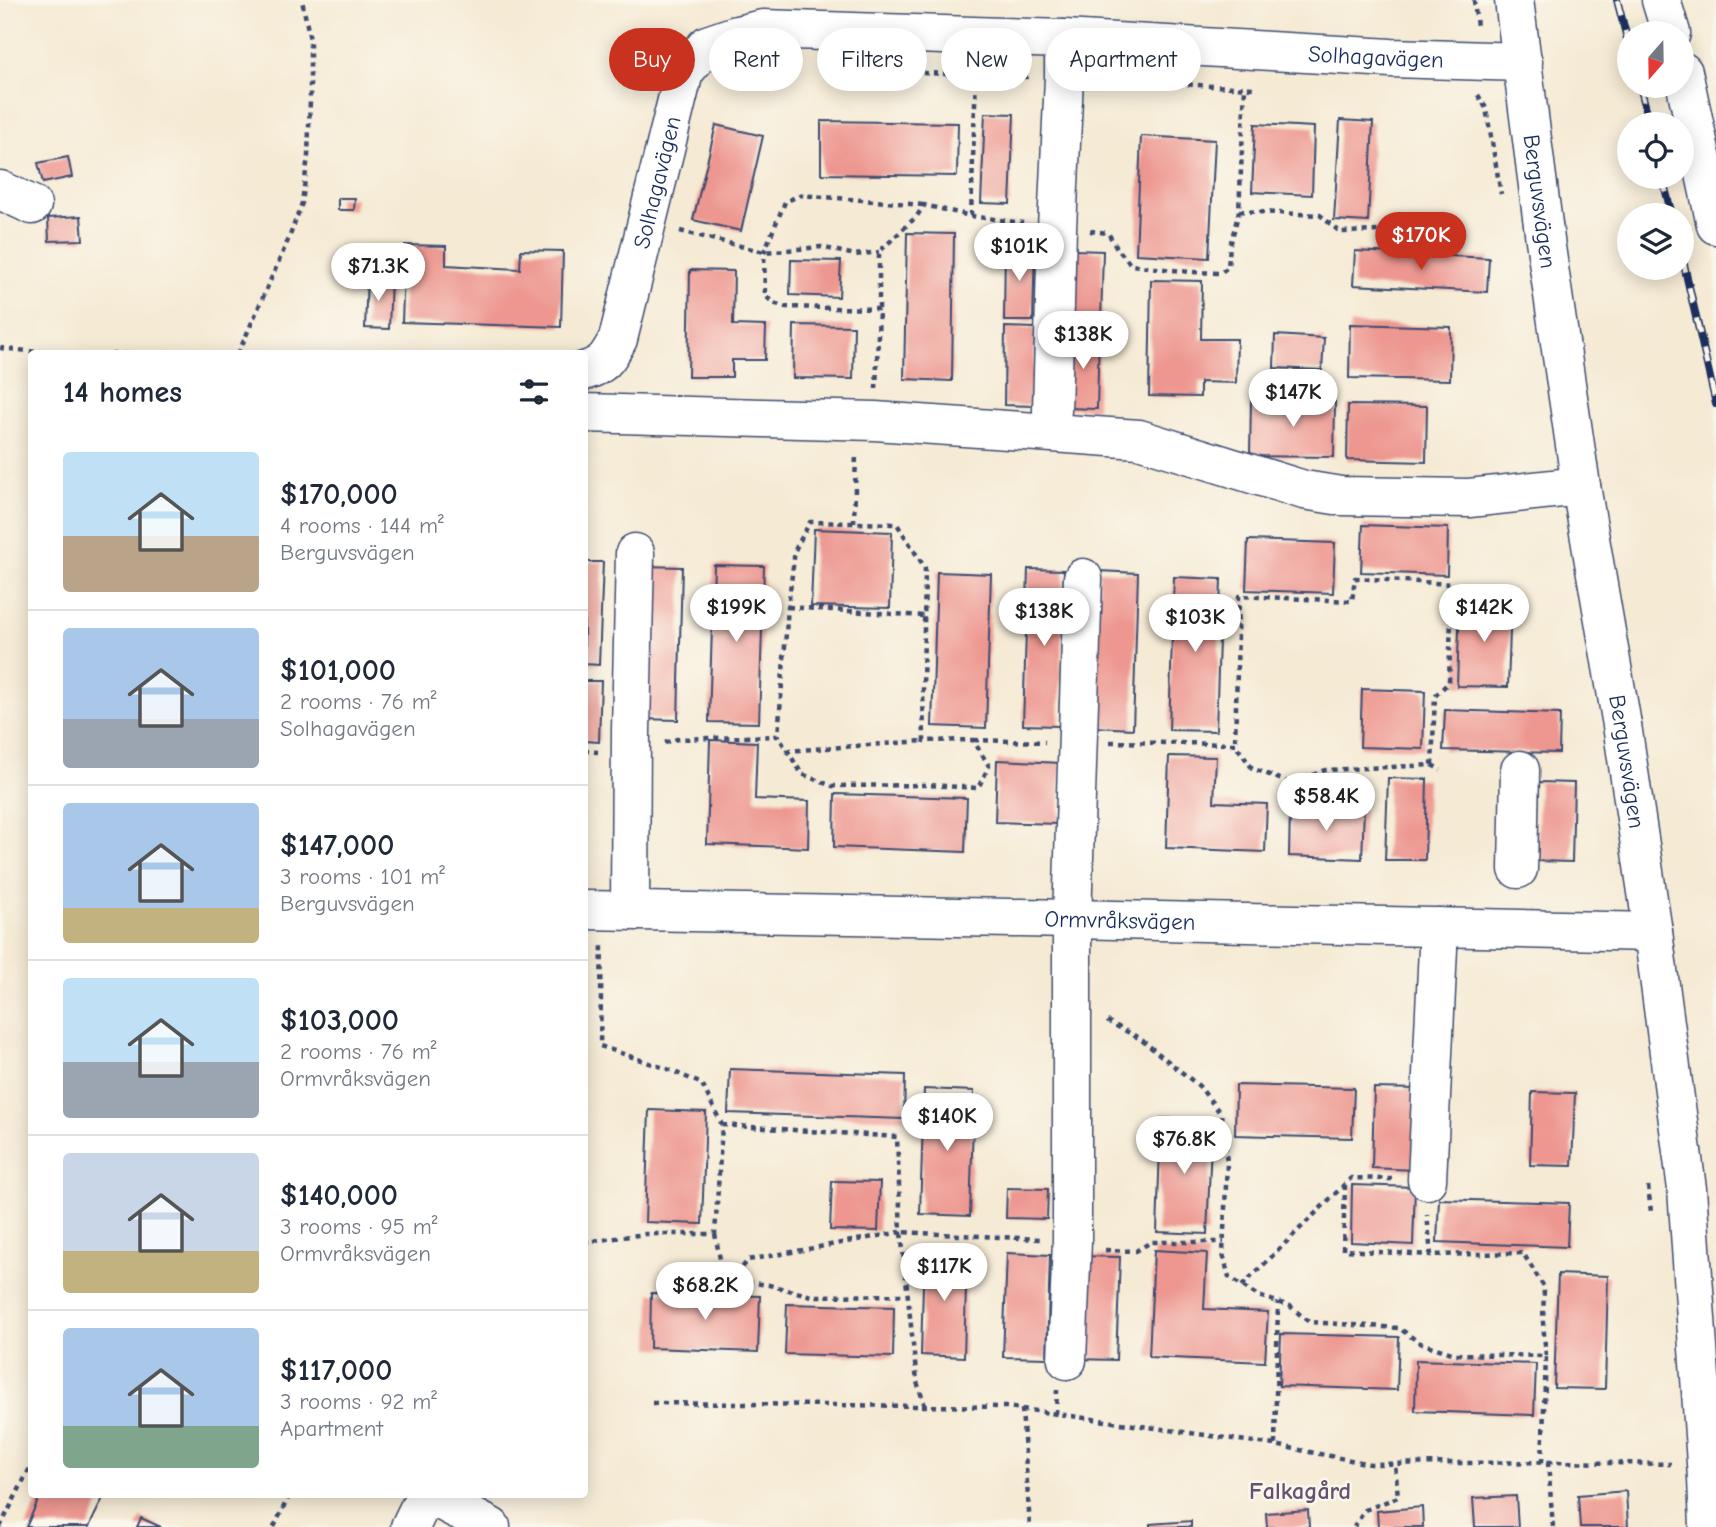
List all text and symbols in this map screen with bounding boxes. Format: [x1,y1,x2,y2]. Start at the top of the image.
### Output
north arrow [1617,21,1694,98]
map controls [1617,21,1694,280]
chip: Buy [609,28,695,91]
chip: Rent [709,28,803,91]
chip: Filters [817,28,927,91]
chip: New [941,28,1032,91]
chip: Apartment [1046,28,1201,91]
street label: Solhagavägen [1307,40,1444,74]
button: locate [1617,112,1694,189]
street label: Solhagavägen [628,113,687,252]
street label: Berguvsvägen [1517,133,1562,270]
button: layers [1617,203,1694,280]
pin: $170K [1372,212,1470,272]
text: $170K [1391,221,1451,248]
pin: $101K [970,224,1068,283]
text: $101K [990,232,1048,259]
pin: $71.3K [321,244,435,303]
text: $71.3K [347,252,409,279]
pin: $138K [1034,312,1132,371]
text: $138K [1054,320,1112,347]
pin: $147K [1244,370,1342,429]
icon: filters [515,373,553,411]
text: 14 homes [63,375,182,410]
text: $147K [1265,378,1321,405]
text: $170,000 [280,477,398,512]
icon: home [119,480,203,564]
text: 4 rooms · 144 m² [280,512,444,539]
text: Berguvsvägen [280,539,415,566]
pin: $199K [687,584,785,644]
pin: $142K [1435,584,1533,644]
pin: $138K [995,588,1093,648]
text: $199K [706,593,766,620]
text: $142K [1455,593,1513,620]
pin: $103K [1146,594,1244,654]
text: $138K [1015,597,1073,624]
text: $103K [1165,603,1225,630]
text: $101,000 [280,653,396,688]
icon: home [119,656,203,740]
text: 2 rooms · 76 m² [280,688,436,715]
street label: Berguvsvägen [1603,693,1650,830]
text: Solhagavägen [280,715,416,742]
pin: $58.4K [1269,774,1383,833]
text: $58.4K [1293,782,1359,809]
text: $147,000 [280,828,394,863]
icon: home [119,831,203,915]
text: 3 rooms · 101 m² [280,863,445,890]
text: Berguvsvägen [280,890,415,917]
street label: Ormvråksvägen [1044,905,1196,936]
text: $103,000 [280,1003,399,1038]
icon: home [119,1006,203,1090]
text: 2 rooms · 76 m² [280,1038,436,1065]
text: Ormvråksvägen [280,1065,431,1092]
pin: $140K [898,1094,996,1153]
text: $140K [917,1102,977,1129]
pin: $76.8K [1127,1116,1241,1176]
text: $76.8K [1152,1125,1216,1152]
text: $140,000 [280,1178,398,1213]
icon: home [119,1181,203,1265]
text: 3 rooms · 95 m² [280,1213,438,1240]
text: Ormvråksvägen [280,1240,431,1267]
pin: $117K [895,1244,993,1303]
text: $117K [916,1252,972,1279]
pin: $68.2K [648,1262,762,1322]
text: $68.2K [672,1271,738,1298]
text: $117,000 [280,1353,392,1388]
icon: home [119,1356,203,1440]
text: 3 rooms · 92 m² [280,1388,437,1415]
text: Apartment [280,1415,383,1442]
district label: Falkagård [1249,1477,1351,1505]

